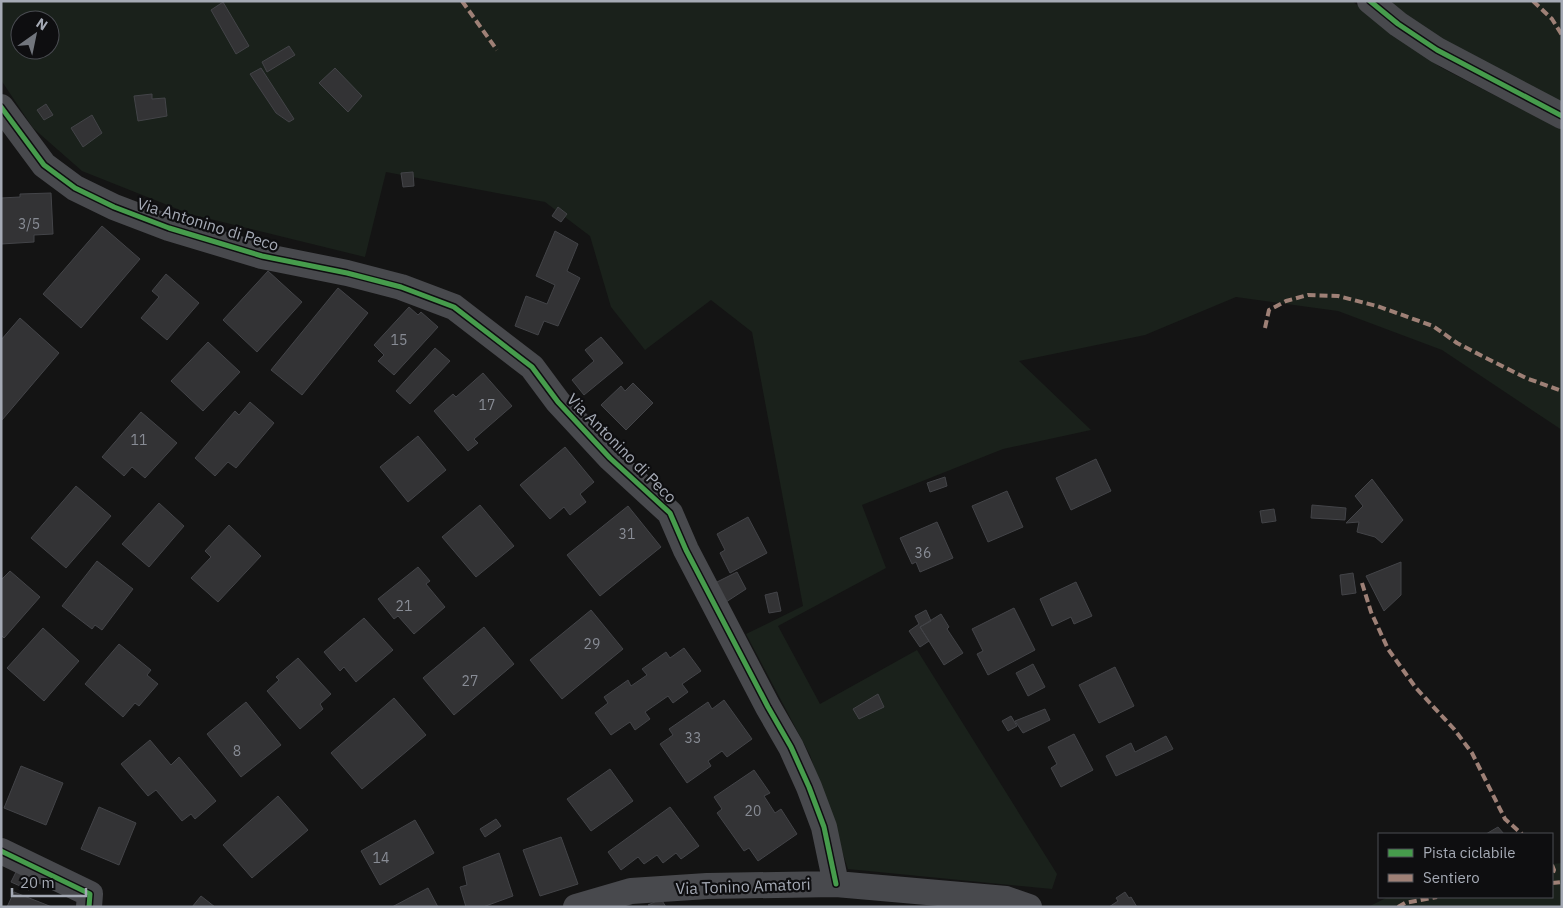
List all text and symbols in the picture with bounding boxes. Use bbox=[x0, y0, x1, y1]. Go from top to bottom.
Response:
north arrow bbox=[10, 10, 60, 60]
text: N bbox=[33, 14, 51, 34]
street label: Via Antonino di Peco bbox=[135, 193, 281, 255]
house number: 3/5 bbox=[18, 215, 40, 233]
house number: 15 bbox=[391, 331, 407, 349]
street label: Via Antonino di Peco bbox=[563, 389, 681, 507]
house number: 17 bbox=[479, 396, 495, 414]
house number: 11 bbox=[131, 431, 147, 449]
house number: 31 bbox=[619, 525, 635, 543]
house number: 36 bbox=[915, 544, 931, 562]
house number: 21 bbox=[396, 597, 412, 615]
house number: 29 bbox=[584, 635, 600, 653]
house number: 27 bbox=[462, 672, 478, 690]
house number: 33 bbox=[685, 729, 701, 747]
house number: 8 bbox=[233, 742, 241, 760]
house number: 20 bbox=[745, 802, 761, 820]
legend bbox=[1378, 833, 1553, 898]
text: Pista ciclabile bbox=[1423, 843, 1516, 862]
house number: 14 bbox=[373, 849, 389, 867]
scale bar bbox=[12, 866, 86, 898]
text: Sentiero bbox=[1423, 868, 1480, 887]
text: 20 m bbox=[20, 873, 55, 892]
street label: Via Tonino Amatori bbox=[675, 874, 811, 898]

